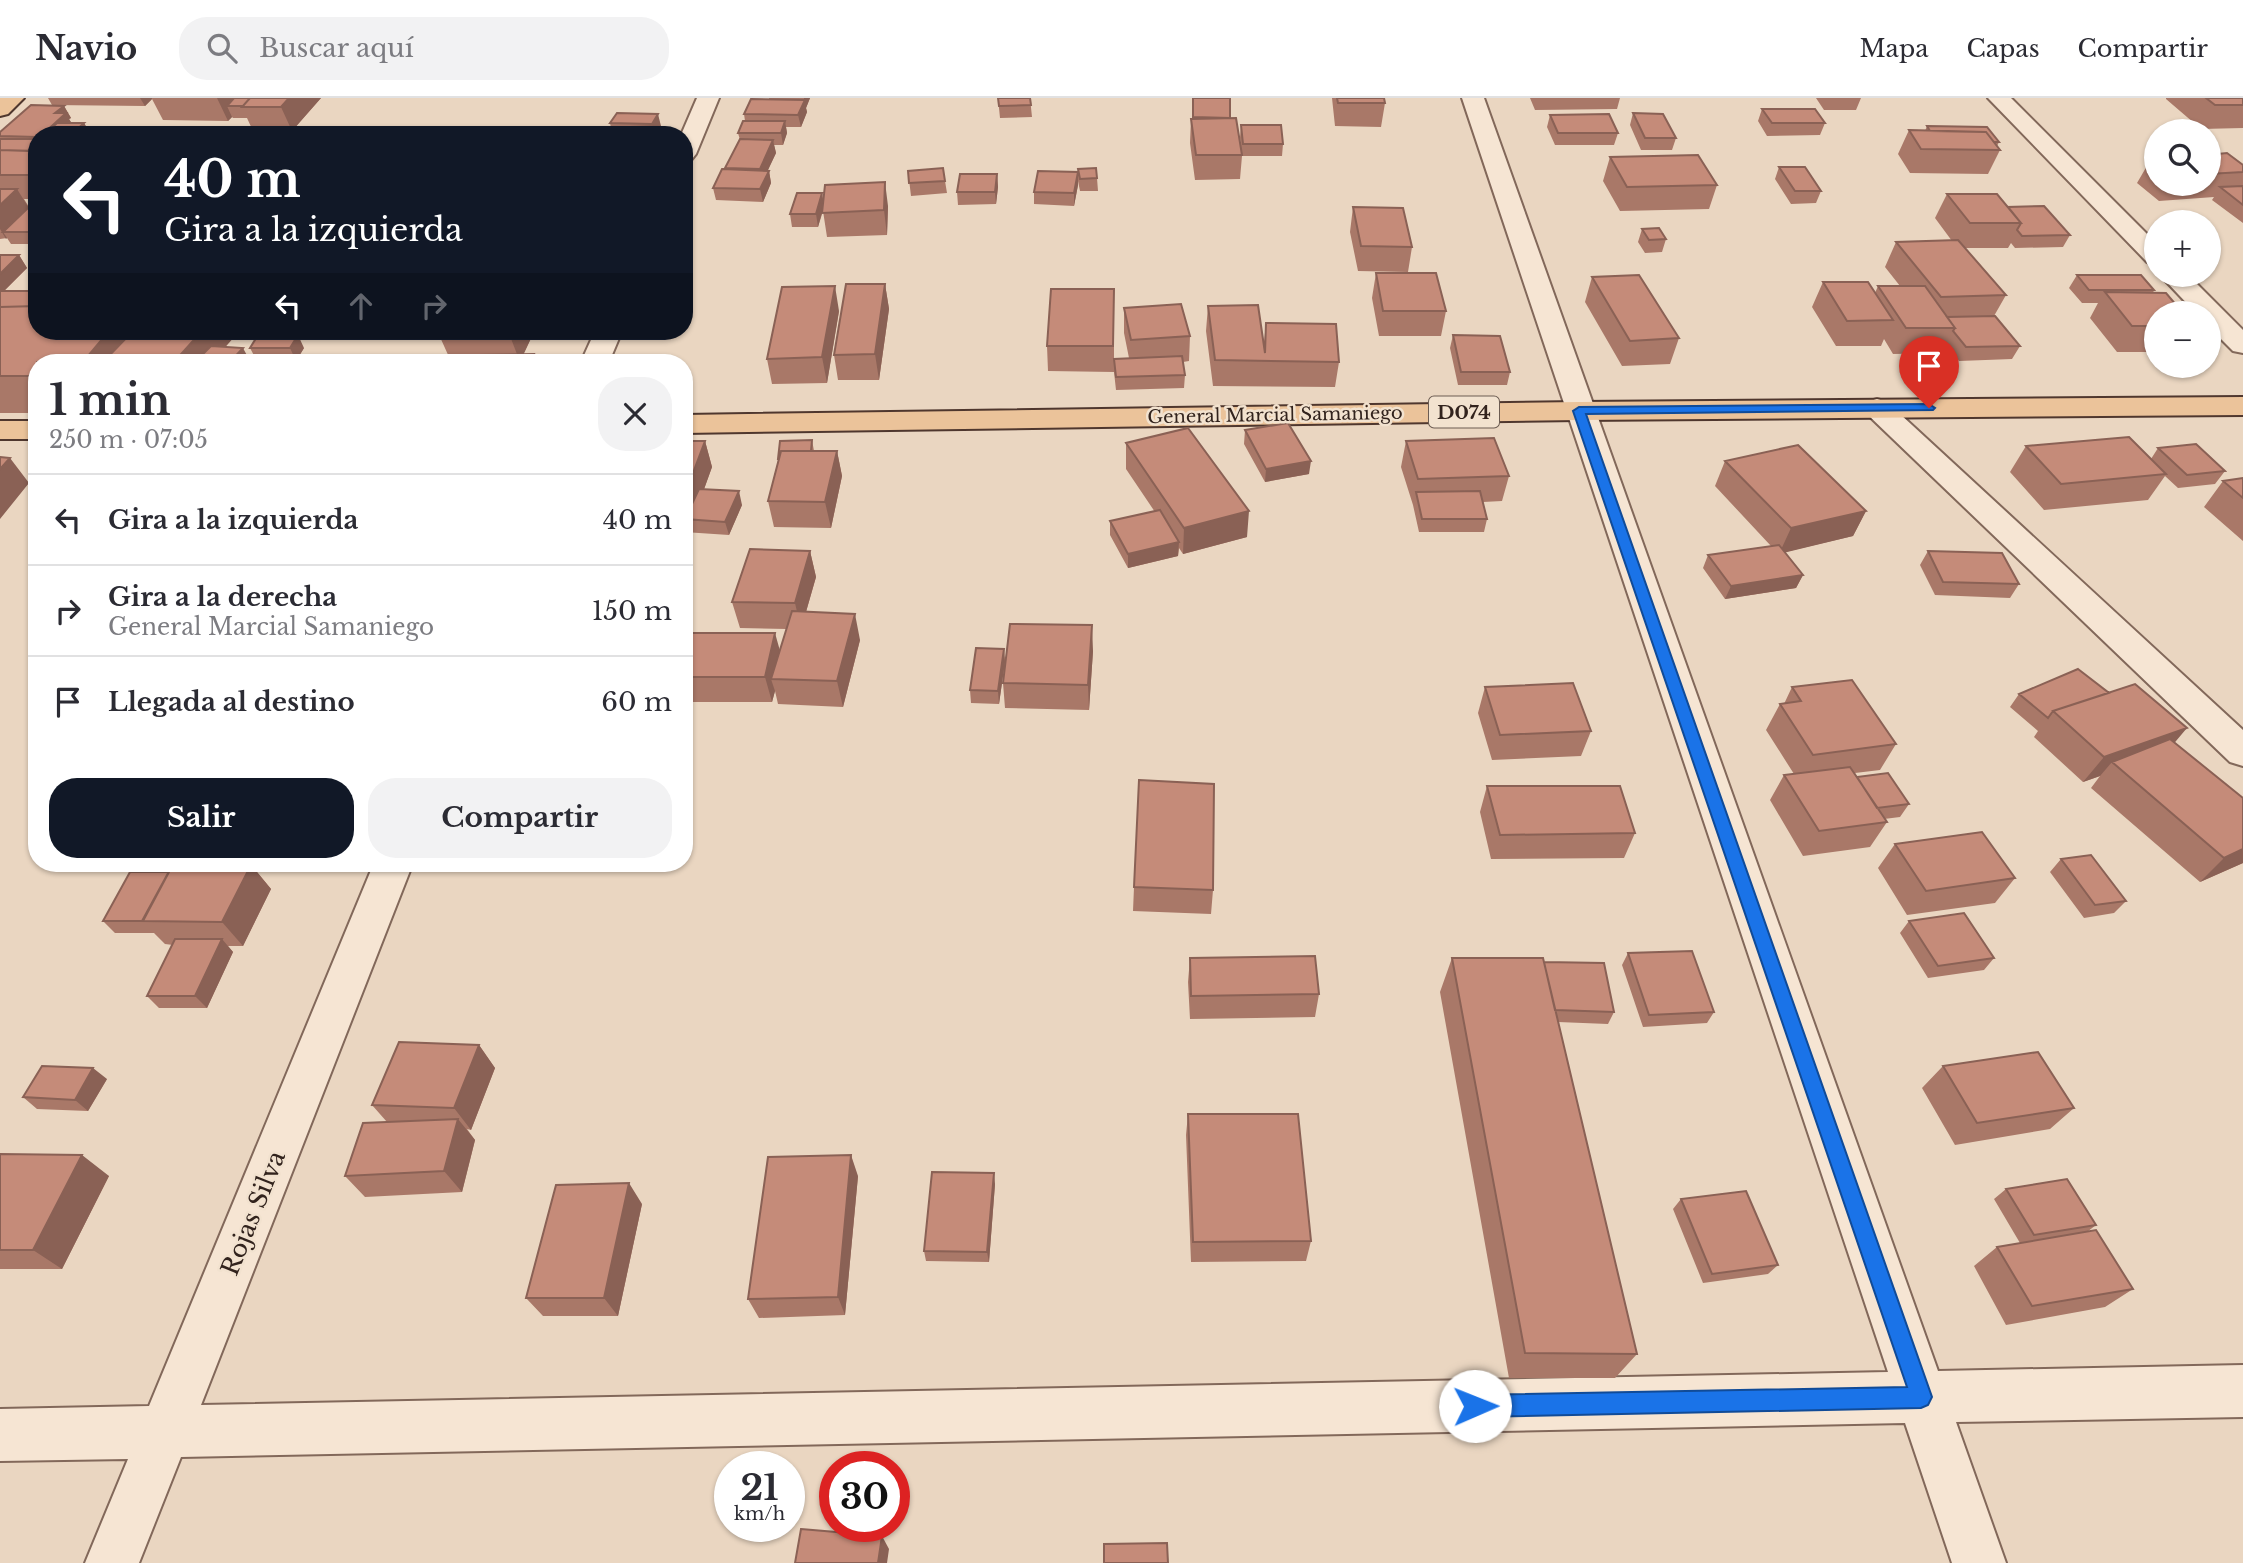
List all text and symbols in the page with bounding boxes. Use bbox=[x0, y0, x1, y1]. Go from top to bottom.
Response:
search box bbox=[179, 17, 669, 80]
text: Navio bbox=[35, 28, 137, 69]
icon: search bbox=[203, 29, 241, 67]
text: Buscar aquí bbox=[259, 32, 414, 64]
text: Mapa bbox=[1859, 34, 1929, 63]
text: Capas bbox=[1967, 34, 2040, 63]
text: Compartir bbox=[2078, 34, 2208, 63]
map controls bbox=[2144, 119, 2221, 378]
button: search bbox=[2144, 119, 2221, 196]
text: 40 m bbox=[164, 149, 301, 210]
icon: left bbox=[49, 154, 140, 245]
text: Gira a la izquierda bbox=[164, 210, 463, 250]
button: + bbox=[2144, 210, 2221, 287]
icon: left bbox=[269, 287, 307, 325]
icon: ahead bbox=[342, 287, 380, 325]
icon: right bbox=[415, 287, 453, 325]
button: − bbox=[2144, 301, 2221, 378]
pin bbox=[1899, 336, 1959, 408]
icon: arrive bbox=[1910, 347, 1948, 385]
text: 1 min bbox=[49, 374, 171, 426]
button: close bbox=[598, 377, 672, 451]
road number: D074 bbox=[1429, 396, 1499, 428]
street label: General Marcial Samaniego bbox=[1147, 402, 1403, 428]
text: 250 m · 07:05 bbox=[49, 426, 208, 454]
icon: left bbox=[49, 501, 87, 539]
text: Gira a la izquierda bbox=[108, 504, 358, 536]
text: 40 m bbox=[603, 504, 672, 536]
text: Gira a la derecha bbox=[108, 581, 337, 613]
icon: right bbox=[49, 592, 87, 630]
text: 150 m bbox=[592, 595, 672, 627]
text: General Marcial Samaniego bbox=[108, 613, 434, 641]
icon: arrive bbox=[49, 683, 87, 721]
text: Llegada al destino bbox=[108, 686, 355, 718]
text: 60 m bbox=[601, 686, 672, 718]
button: Salir bbox=[49, 778, 354, 858]
button: Compartir bbox=[368, 778, 672, 858]
street label: Rojas Silva bbox=[215, 1146, 291, 1280]
position arrow bbox=[1438, 1369, 1512, 1443]
speed limit sign: 30 bbox=[819, 1451, 910, 1542]
text: 21 bbox=[740, 1466, 779, 1509]
text: km/h bbox=[734, 1503, 785, 1525]

